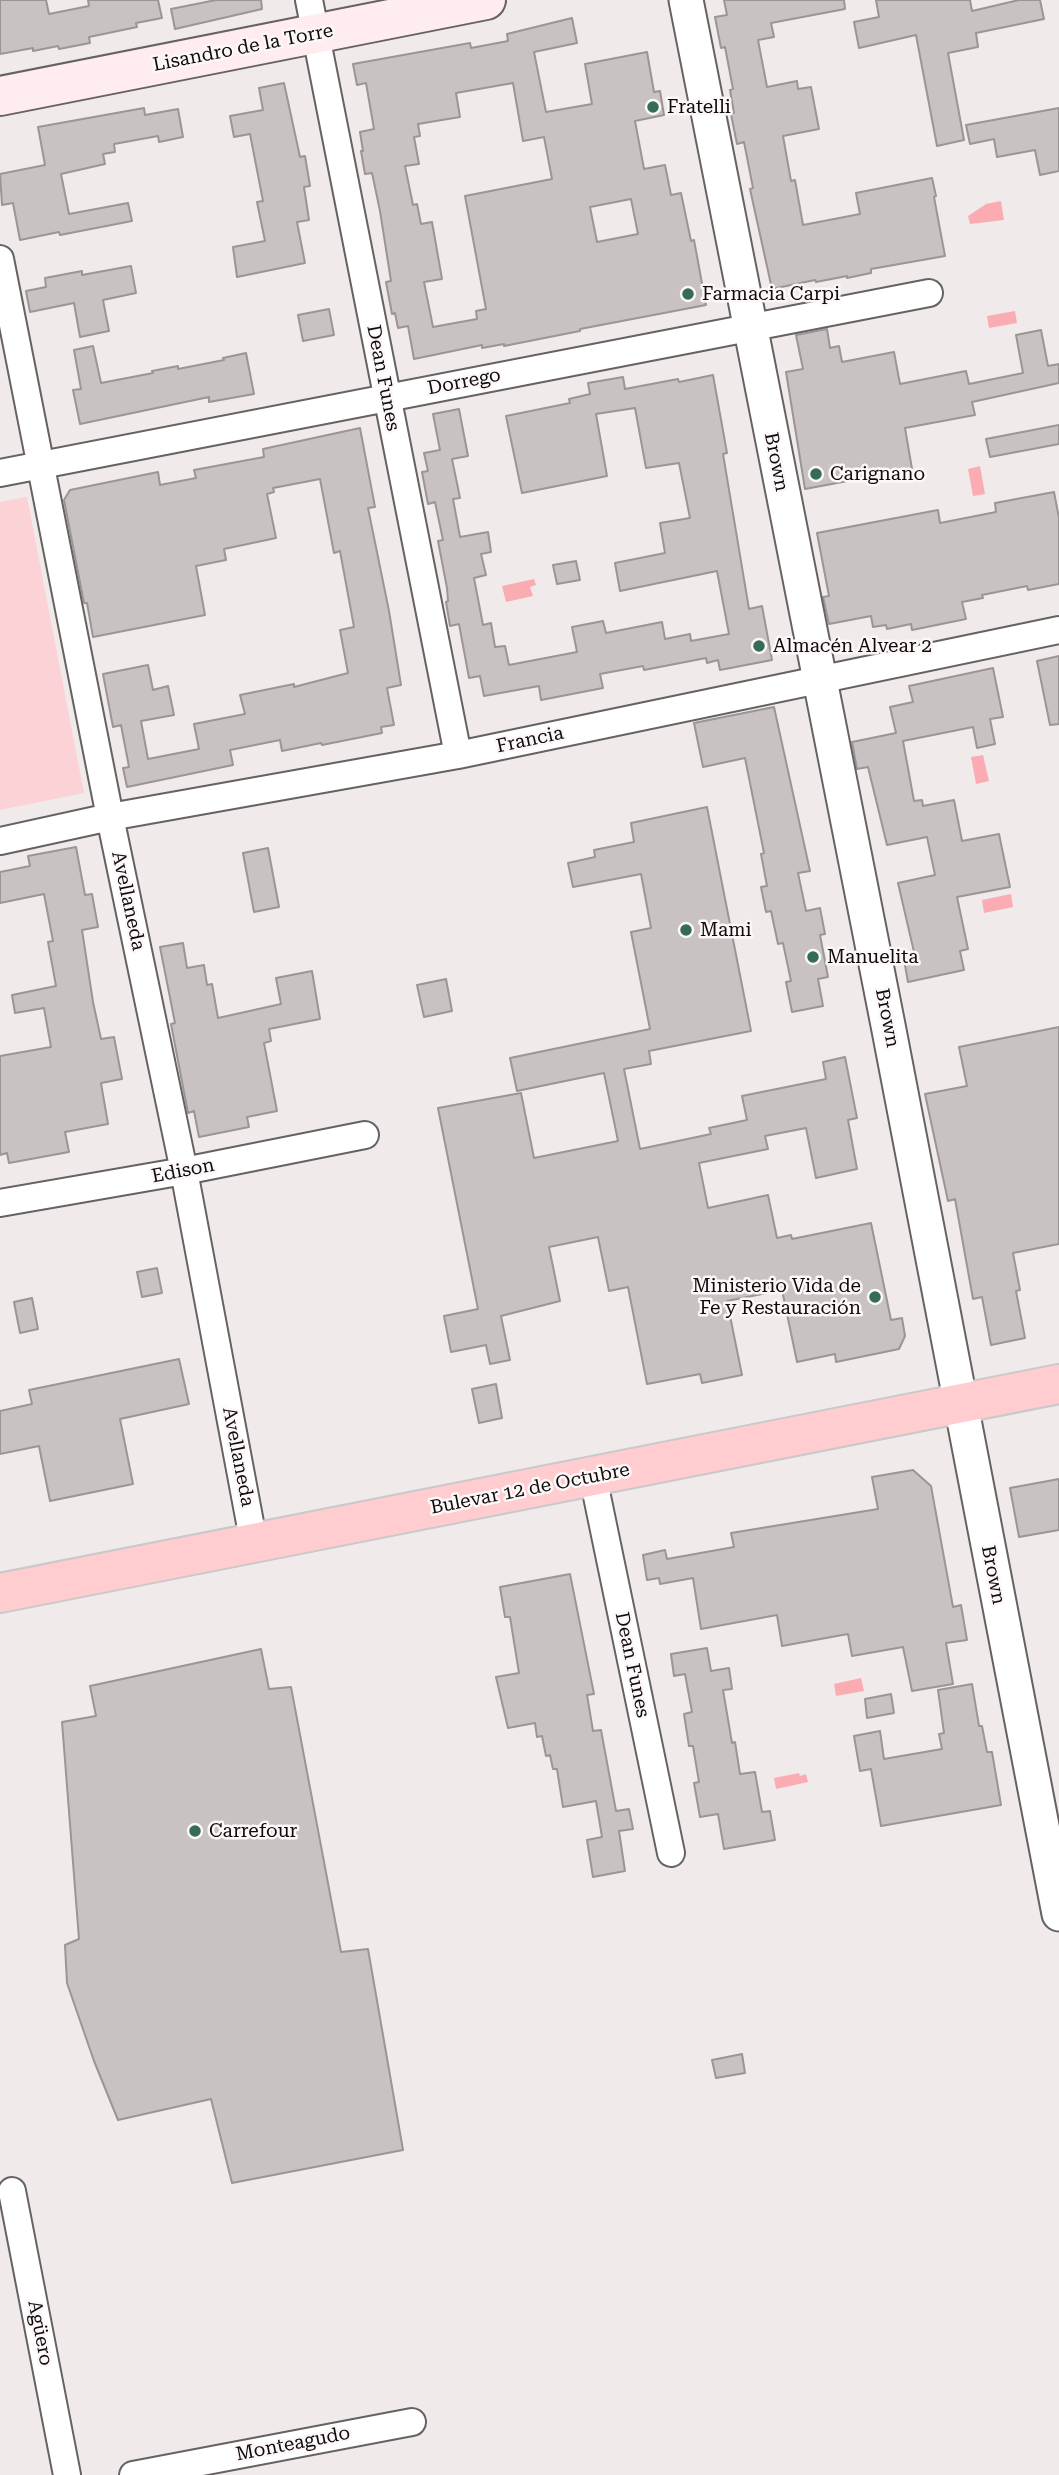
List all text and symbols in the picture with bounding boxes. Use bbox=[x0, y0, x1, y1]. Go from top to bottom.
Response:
street label: Lisandro de la Torre bbox=[151, 19, 335, 77]
place label: Fratelli bbox=[667, 96, 731, 118]
marker: Fratelli bbox=[645, 99, 661, 115]
place label: Farmacia Carpi bbox=[702, 283, 840, 305]
marker: Farmacia Carpi bbox=[680, 286, 696, 302]
street label: Dean Funes bbox=[362, 323, 404, 433]
street label: Dorrego bbox=[425, 364, 503, 400]
street label: Brown bbox=[759, 431, 793, 493]
place label: Carignano bbox=[830, 463, 925, 485]
marker: Carignano bbox=[808, 466, 824, 482]
place label: Almacén Alvear 2 bbox=[773, 635, 932, 657]
marker: Almacén Alvear 2 bbox=[751, 638, 767, 654]
street label: Francia bbox=[494, 722, 566, 758]
street label: Avellaneda bbox=[106, 849, 150, 953]
place label: Mami bbox=[700, 919, 752, 941]
marker: Mami bbox=[678, 922, 694, 938]
place label: Manuelita bbox=[827, 946, 919, 968]
marker: Manuelita bbox=[805, 949, 821, 965]
street label: Brown bbox=[870, 987, 904, 1049]
street label: Edison bbox=[150, 1154, 216, 1188]
place label: Ministerio Vida de Fe y Restauración bbox=[692, 1275, 861, 1319]
marker: Ministerio Vida de Fe y Restauración bbox=[867, 1289, 883, 1305]
street label: Avellaneda bbox=[217, 1405, 259, 1509]
street label: Bulevar 12 de Octubre bbox=[428, 1458, 632, 1520]
street label: Brown bbox=[976, 1544, 1010, 1606]
street label: Dean Funes bbox=[610, 1610, 654, 1720]
place label: Carrefour bbox=[209, 1820, 297, 1842]
marker: Carrefour bbox=[187, 1823, 203, 1839]
street label: Agüero bbox=[23, 2299, 57, 2367]
street label: Monteagudo bbox=[234, 2422, 352, 2466]

